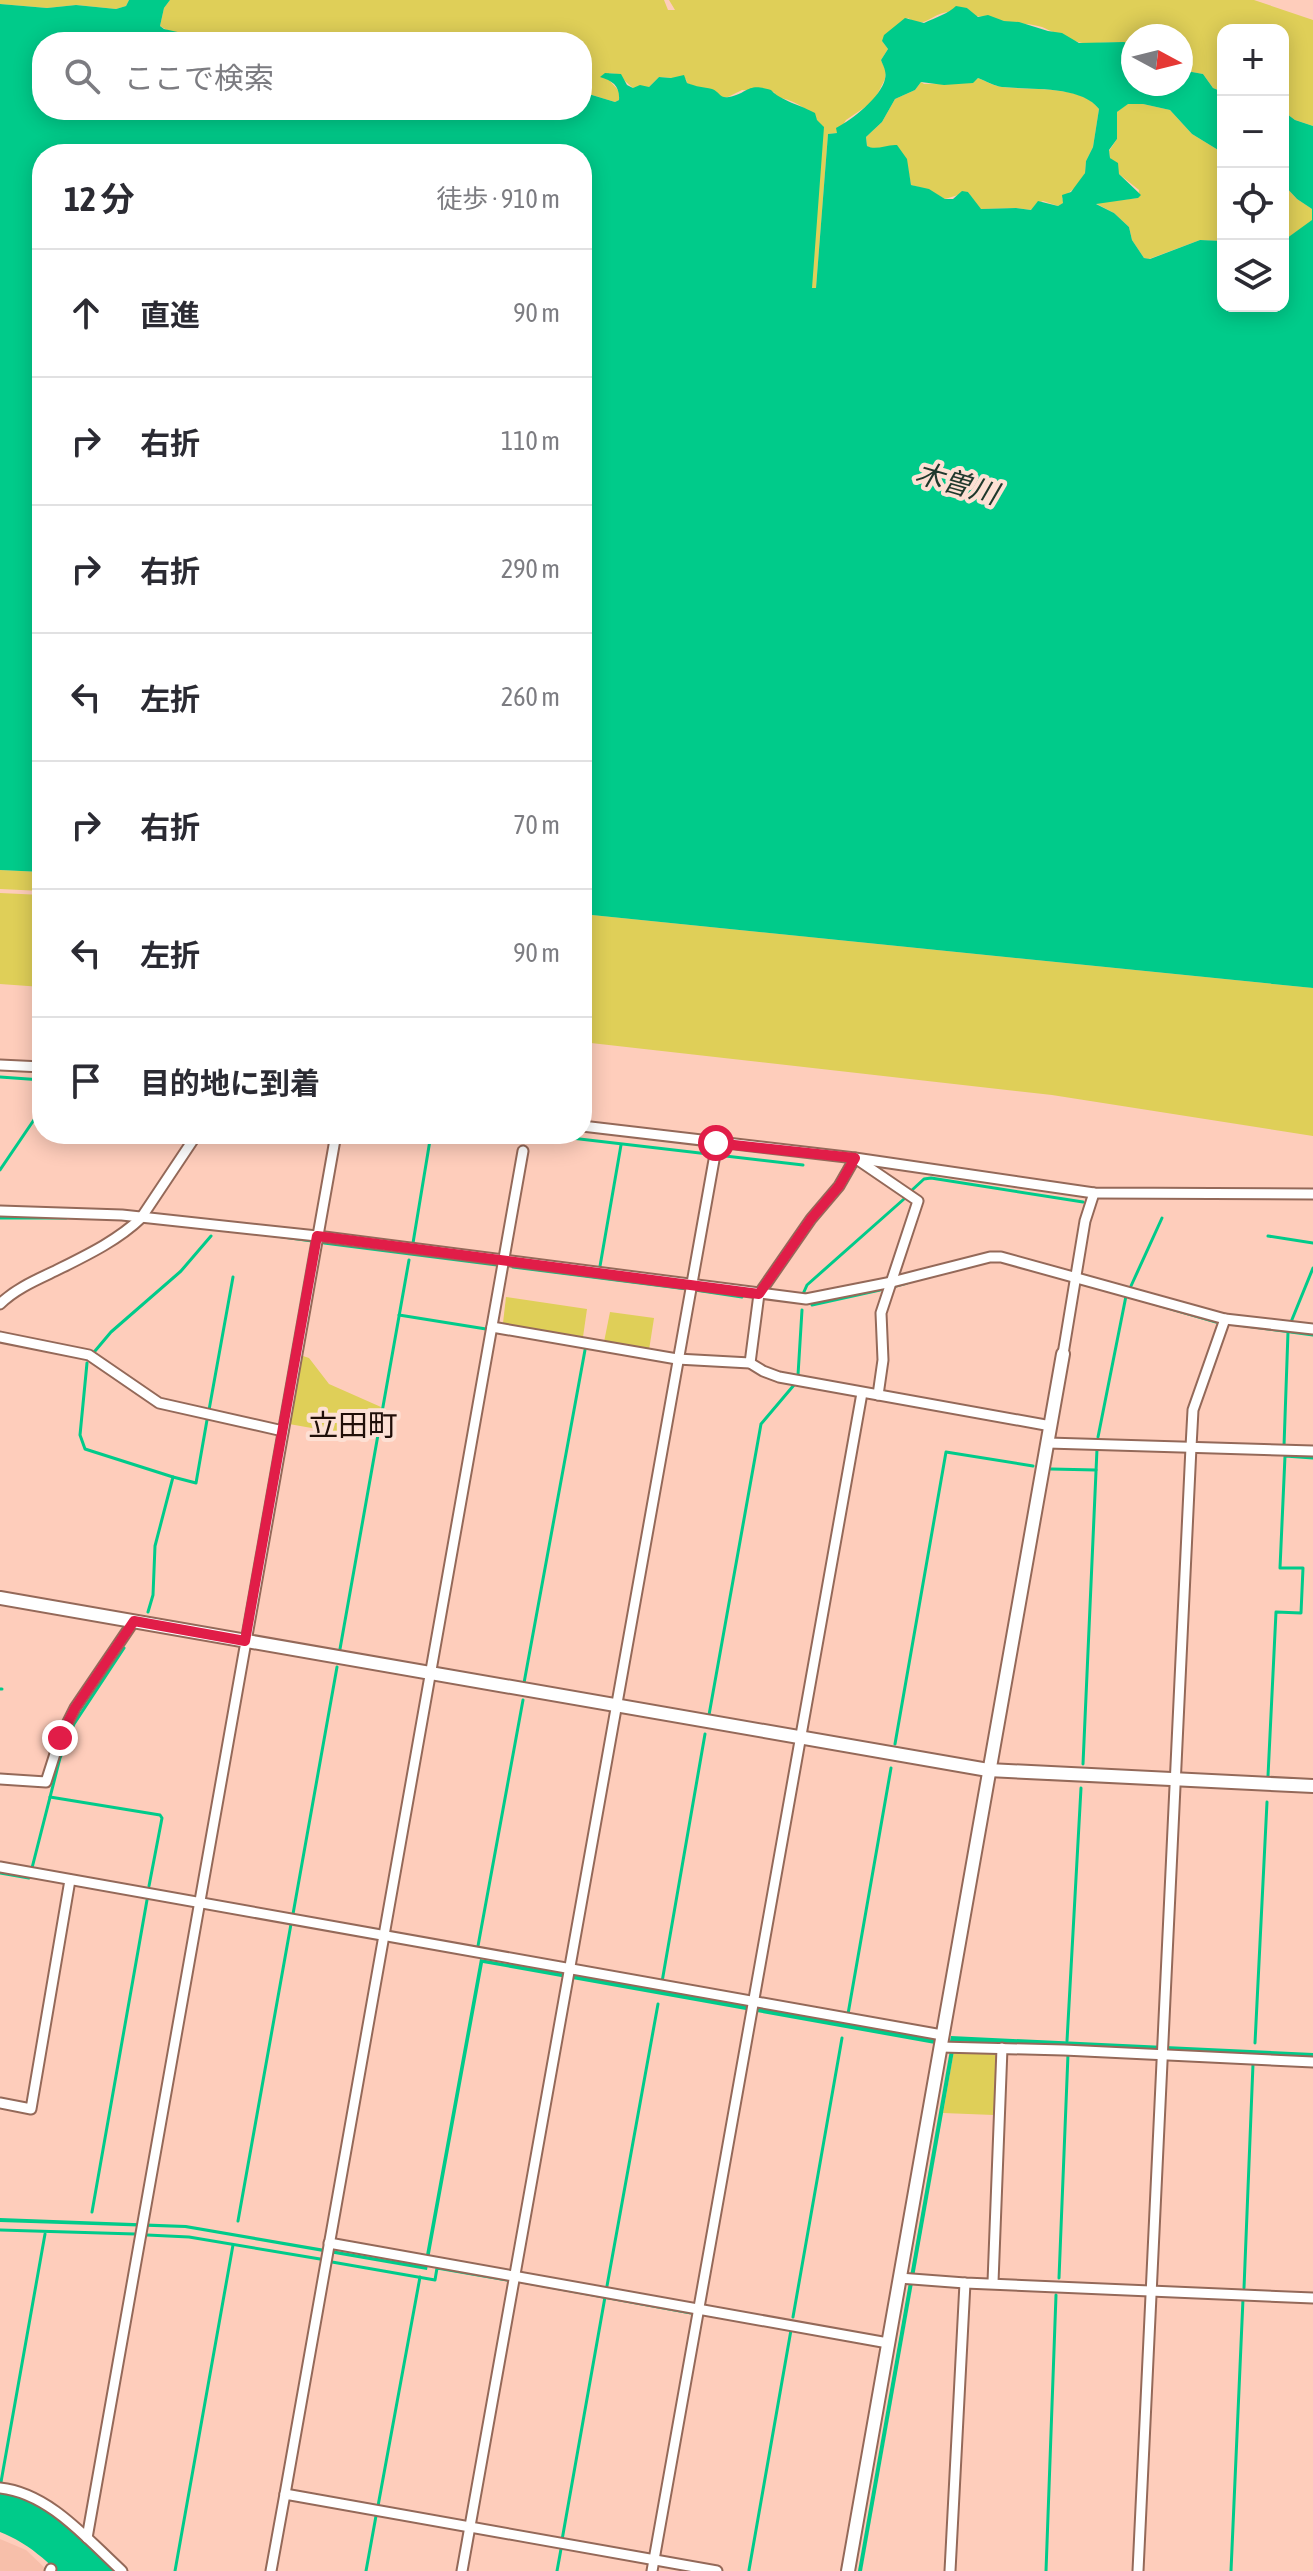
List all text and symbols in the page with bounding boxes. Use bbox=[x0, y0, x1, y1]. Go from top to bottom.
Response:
north arrow bbox=[1121, 24, 1193, 96]
map controls bbox=[1217, 24, 1289, 312]
button: + bbox=[1217, 24, 1289, 96]
search box bbox=[32, 32, 592, 120]
icon: search bbox=[60, 54, 104, 98]
text: ここで検索 bbox=[124, 61, 274, 95]
button: − bbox=[1217, 96, 1289, 168]
button: locate bbox=[1217, 168, 1289, 240]
text: 12 分 bbox=[64, 179, 135, 218]
text: 徒歩 · 910 m bbox=[436, 184, 560, 214]
button: layers bbox=[1217, 240, 1289, 312]
icon: ahead bbox=[64, 291, 108, 335]
text: 直進 bbox=[140, 298, 200, 332]
text: 90 m bbox=[513, 298, 560, 328]
icon: right bbox=[64, 419, 108, 463]
text: 右折 bbox=[140, 426, 200, 460]
text: 110 m bbox=[501, 426, 560, 456]
water label: 木曽川 bbox=[912, 456, 1005, 511]
icon: right bbox=[64, 547, 108, 591]
text: 右折 bbox=[140, 554, 200, 588]
text: 290 m bbox=[501, 554, 560, 584]
icon: left bbox=[64, 675, 108, 719]
text: 左折 bbox=[140, 682, 200, 716]
text: 260 m bbox=[501, 682, 560, 712]
icon: right bbox=[64, 803, 108, 847]
text: 右折 bbox=[140, 810, 200, 844]
text: 70 m bbox=[513, 810, 560, 840]
icon: left bbox=[64, 931, 108, 975]
text: 左折 bbox=[140, 938, 200, 972]
text: 90 m bbox=[513, 938, 560, 968]
icon: arrive bbox=[64, 1059, 108, 1103]
text: 目的地に到着 bbox=[140, 1066, 320, 1100]
route start bbox=[698, 1125, 734, 1161]
district label: 立田町 bbox=[308, 1408, 398, 1442]
route end bbox=[42, 1720, 78, 1756]

